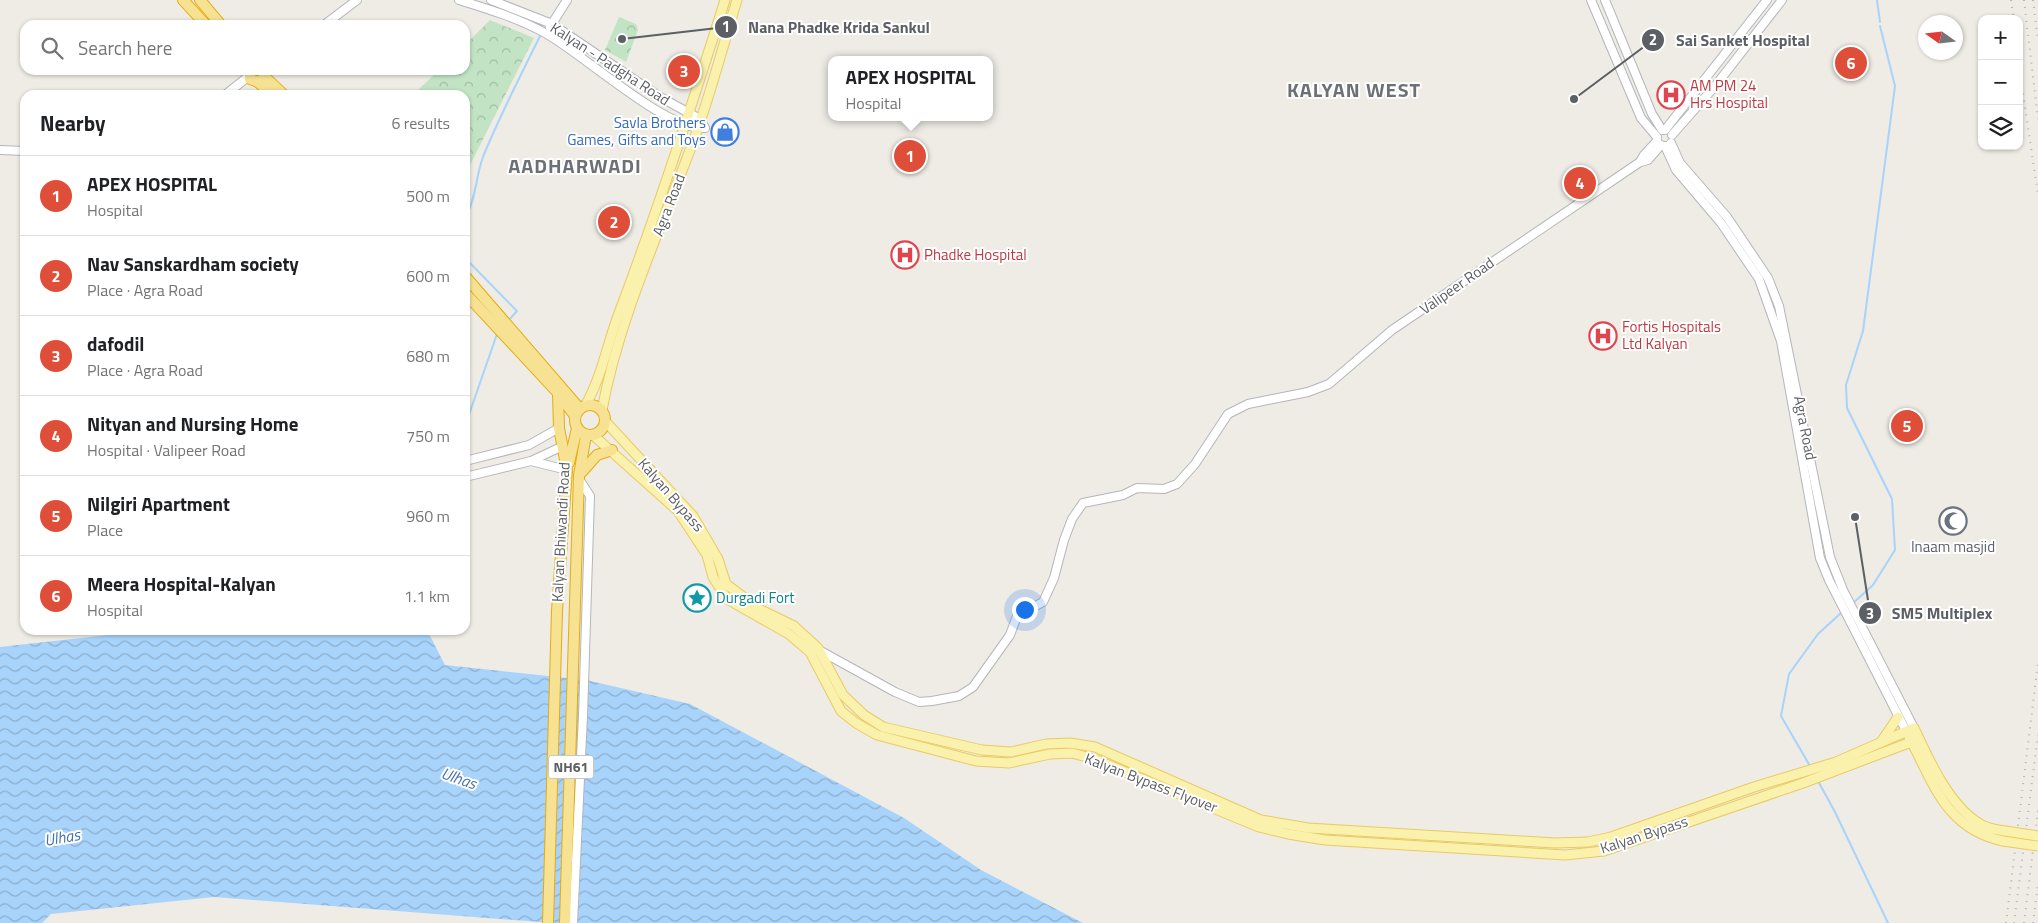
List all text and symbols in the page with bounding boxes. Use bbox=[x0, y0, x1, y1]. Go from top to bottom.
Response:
callout: Nana Phadke Krida Sankul bbox=[713, 11, 940, 42]
text: 1 bbox=[722, 15, 730, 38]
text: Nana Phadke Krida Sankul bbox=[748, 15, 930, 39]
north arrow bbox=[1918, 15, 1963, 60]
map controls bbox=[1978, 15, 2023, 150]
button: + bbox=[1978, 15, 2023, 60]
street label: Kalyan - Padgha Road bbox=[546, 16, 675, 111]
search box bbox=[20, 20, 470, 75]
callout: Sai Sanket Hospital bbox=[1641, 25, 1820, 56]
text: 2 bbox=[1649, 28, 1657, 51]
text: Sai Sanket Hospital bbox=[1676, 28, 1810, 52]
text: Search here bbox=[78, 33, 172, 62]
icon: search bbox=[38, 34, 66, 62]
pin: 6 bbox=[1835, 44, 1867, 82]
pin: 3 bbox=[668, 52, 700, 90]
popup bbox=[828, 56, 993, 121]
button: − bbox=[1978, 60, 2023, 105]
text: APEX HOSPITAL bbox=[845, 62, 976, 91]
district label: KALYAN WEST bbox=[1287, 74, 1421, 105]
place label: AM PM 24 Hrs Hospital bbox=[1690, 74, 1768, 114]
hospital icon: AM PM 24 Hrs Hospital bbox=[1656, 80, 1686, 110]
text: Hospital bbox=[845, 91, 901, 115]
button: layers bbox=[1978, 105, 2023, 150]
text: Nearby bbox=[40, 107, 105, 139]
text: 6 results bbox=[391, 111, 450, 135]
place label: Savla Brothers Games, Gifts and Toys bbox=[567, 111, 706, 151]
shop icon: Savla Brothers Games, Gifts and Toys bbox=[710, 117, 740, 147]
pin: 1 bbox=[894, 137, 926, 175]
district label: AADHARWADI bbox=[508, 150, 642, 181]
pin: 4 bbox=[1564, 164, 1596, 202]
text: APEX HOSPITAL bbox=[87, 169, 217, 198]
street label: Agra Road bbox=[646, 170, 691, 239]
text: 1 bbox=[52, 184, 60, 208]
text: 500 m bbox=[406, 184, 450, 208]
text: Hospital bbox=[87, 198, 143, 222]
pin: 2 bbox=[598, 203, 630, 241]
hospital icon: Phadke Hospital bbox=[890, 240, 920, 270]
place label: Phadke Hospital bbox=[924, 243, 1027, 266]
text: Nav Sanskardham society bbox=[87, 249, 299, 278]
street label: Valipeer Road bbox=[1415, 251, 1499, 320]
text: 2 bbox=[52, 264, 60, 288]
text: 600 m bbox=[406, 264, 450, 288]
text: Place · Agra Road bbox=[87, 278, 203, 302]
place label: Fortis Hospitals Ltd Kalyan bbox=[1622, 315, 1721, 355]
hospital icon: Fortis Hospitals Ltd Kalyan bbox=[1588, 321, 1618, 351]
text: dafodil bbox=[87, 329, 144, 358]
text: 3 bbox=[52, 344, 60, 368]
text: 680 m bbox=[406, 344, 450, 368]
text: Place · Agra Road bbox=[87, 358, 203, 382]
street label: Agra Road bbox=[1788, 394, 1823, 462]
pin: 5 bbox=[1891, 407, 1923, 445]
text: Nityan and Nursing Home bbox=[87, 409, 299, 438]
text: 4 bbox=[52, 424, 60, 448]
text: 750 m bbox=[406, 424, 450, 448]
text: Hospital · Valipeer Road bbox=[87, 438, 246, 462]
street label: Kalyan Bypass bbox=[633, 453, 710, 537]
street label: Kalyan Bhiwandi Road bbox=[545, 461, 576, 602]
text: Nilgiri Apartment bbox=[87, 489, 230, 518]
text: 5 bbox=[52, 504, 60, 528]
text: 960 m bbox=[406, 504, 450, 528]
mosque icon: Inaam masjid bbox=[1938, 506, 1968, 536]
text: Place bbox=[87, 518, 123, 542]
place label: Inaam masjid bbox=[1911, 535, 1995, 558]
text: Meera Hospital-Kalyan bbox=[87, 569, 276, 598]
place icon: Durgadi Fort bbox=[682, 583, 712, 613]
text: 6 bbox=[52, 584, 60, 608]
text: 1.1 km bbox=[404, 584, 450, 608]
place label: Durgadi Fort bbox=[716, 586, 795, 609]
your location bbox=[1012, 597, 1038, 623]
text: Hospital bbox=[87, 598, 143, 622]
callout: SM5 Multiplex bbox=[1857, 598, 2003, 629]
text: SM5 Multiplex bbox=[1892, 601, 1993, 625]
text: 3 bbox=[1866, 602, 1874, 625]
street label: Kalyan Bypass Flyover bbox=[1081, 747, 1221, 818]
road number: NH61 bbox=[548, 756, 594, 779]
water label: Ulhas bbox=[438, 761, 481, 796]
street label: Kalyan Bypass bbox=[1597, 809, 1691, 860]
water label: Ulhas bbox=[42, 822, 83, 852]

